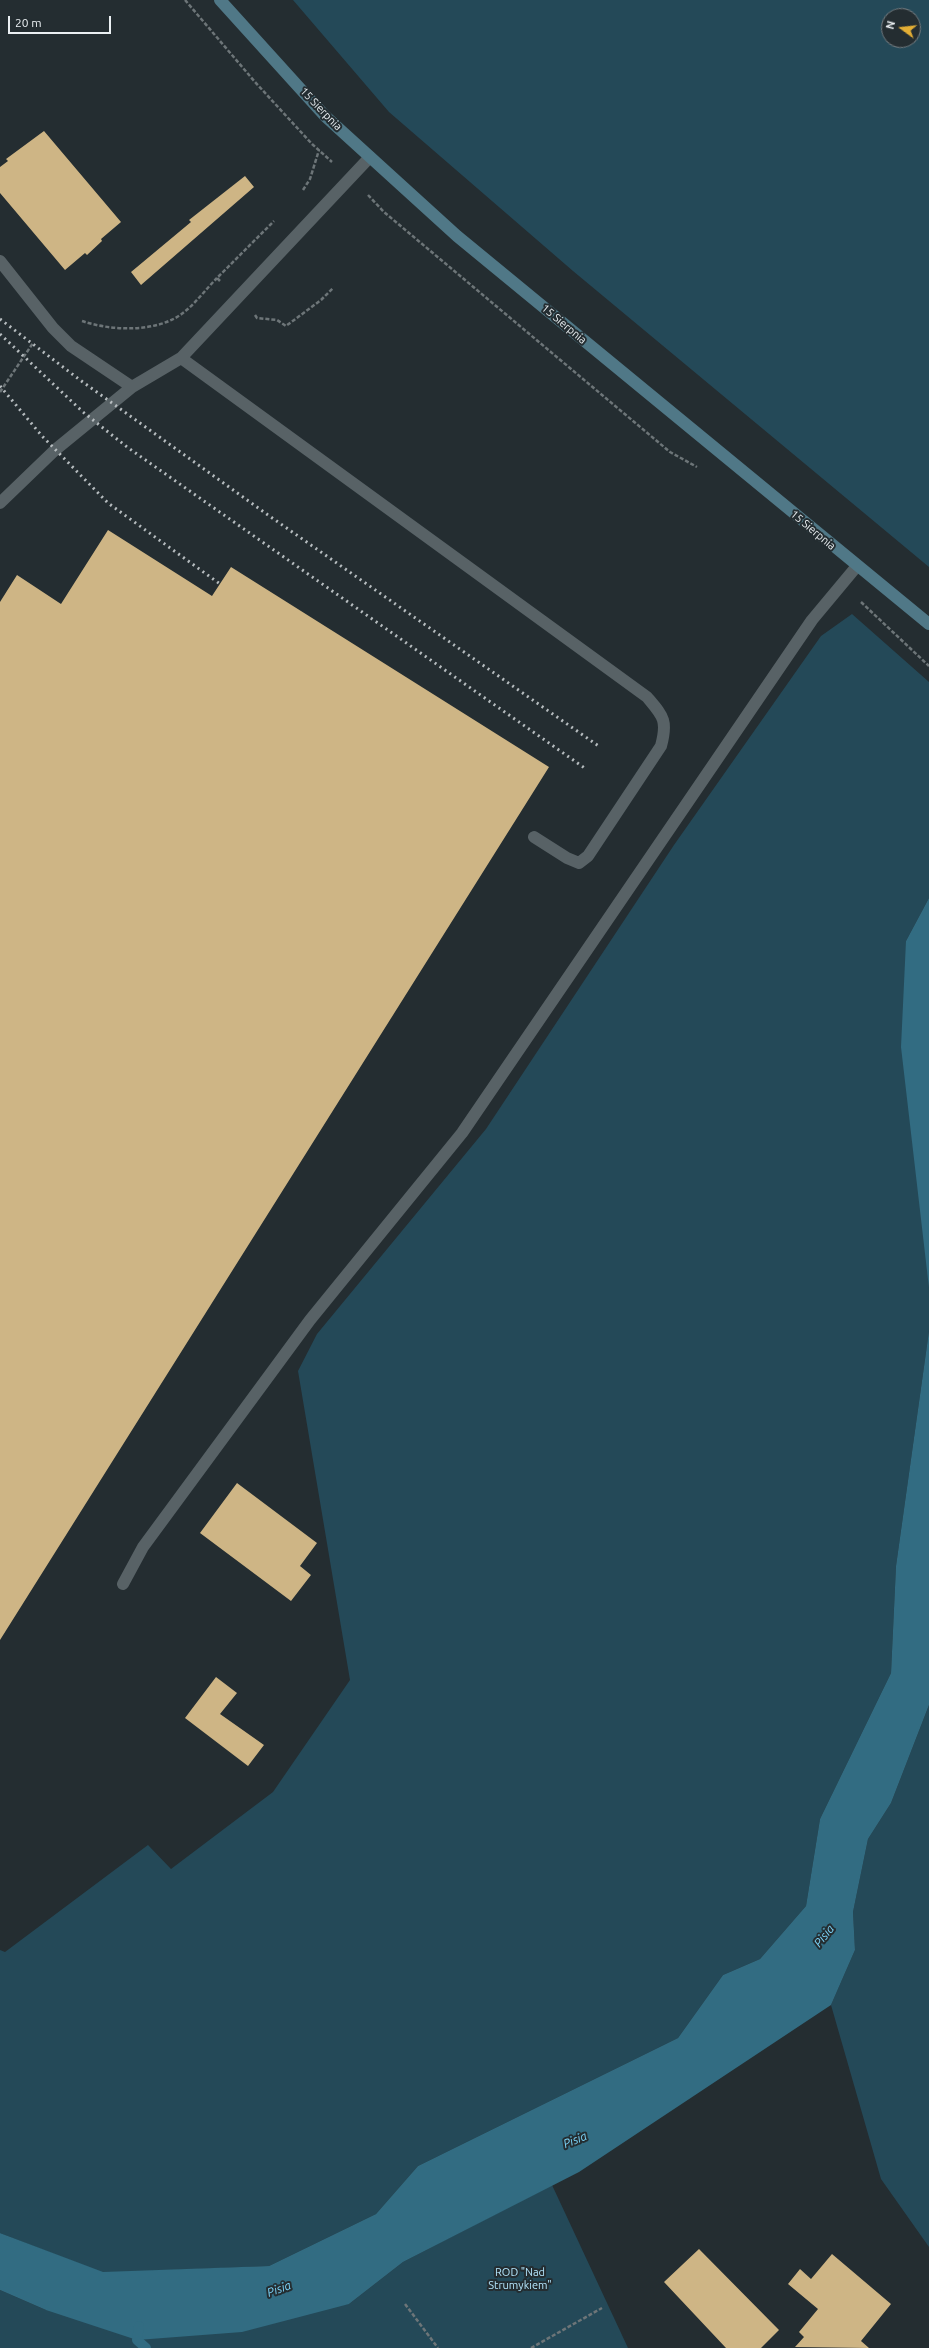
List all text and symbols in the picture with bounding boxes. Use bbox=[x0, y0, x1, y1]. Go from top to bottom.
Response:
scale bar bbox=[10, 8, 113, 34]
north arrow bbox=[881, 8, 921, 48]
text: 20 m bbox=[15, 16, 42, 29]
text: N bbox=[884, 20, 897, 31]
street label: 15 Sierpnia bbox=[297, 85, 345, 133]
street label: 15 Sierpnia bbox=[539, 301, 589, 347]
street label: 15 Sierpnia bbox=[788, 507, 838, 553]
water label: Pisia bbox=[811, 1922, 837, 1950]
water label: Pisia bbox=[561, 2129, 589, 2151]
park label: ROD "Nad Strumykiem" bbox=[488, 2265, 552, 2291]
water label: Pisia bbox=[265, 2278, 293, 2300]

